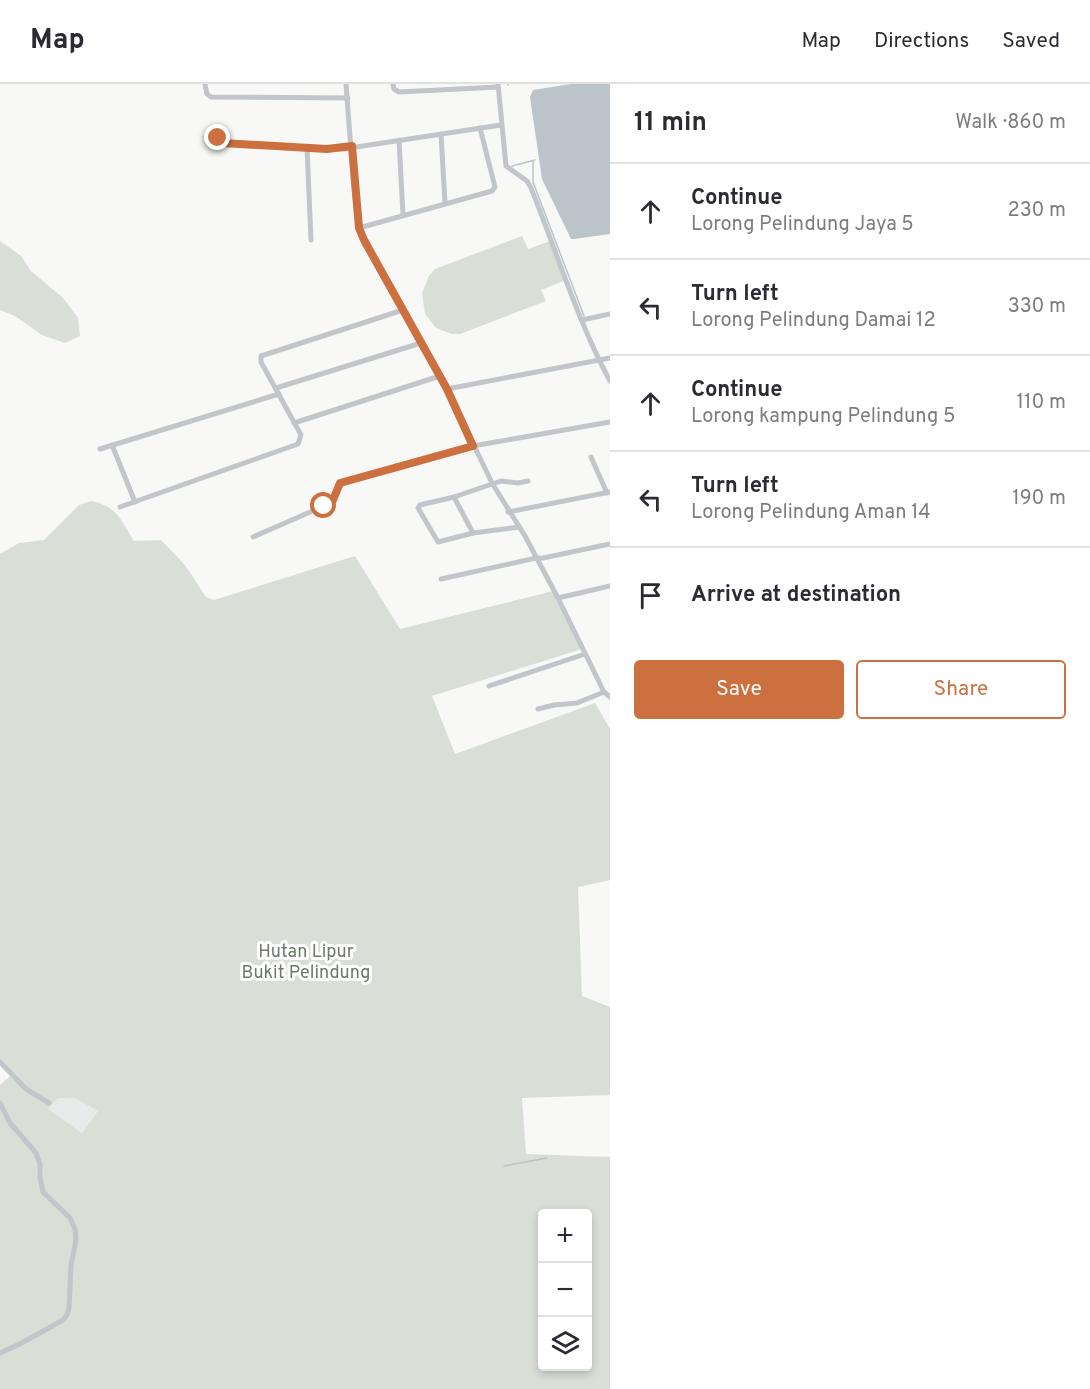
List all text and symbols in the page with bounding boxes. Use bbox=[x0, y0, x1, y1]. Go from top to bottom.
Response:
text: Map bbox=[30, 23, 85, 59]
text: Map bbox=[801, 28, 841, 55]
text: Directions bbox=[874, 28, 969, 55]
text: Saved bbox=[1002, 28, 1060, 55]
text: 11 min bbox=[634, 107, 707, 140]
text: Walk · 860 m bbox=[955, 110, 1066, 136]
route end bbox=[204, 124, 230, 150]
text: Continue bbox=[691, 185, 782, 212]
icon: ahead bbox=[634, 195, 667, 228]
text: 230 m bbox=[1007, 198, 1066, 224]
text: Lorong Pelindung Jaya 5 bbox=[691, 212, 914, 238]
text: Turn left bbox=[691, 281, 779, 308]
icon: left bbox=[634, 291, 667, 324]
text: 330 m bbox=[1008, 294, 1066, 320]
text: Lorong Pelindung Damai 12 bbox=[691, 308, 936, 334]
text: Continue bbox=[691, 377, 782, 404]
icon: ahead bbox=[634, 387, 667, 420]
text: 110 m bbox=[1017, 390, 1066, 416]
text: Lorong kampung Pelindung 5 bbox=[691, 404, 955, 430]
text: Turn left bbox=[691, 473, 779, 500]
icon: left bbox=[634, 483, 667, 516]
text: 190 m bbox=[1012, 486, 1066, 512]
route start bbox=[310, 492, 336, 518]
text: Lorong Pelindung Aman 14 bbox=[691, 500, 931, 526]
icon: arrive bbox=[634, 579, 667, 612]
text: Arrive at destination bbox=[691, 582, 901, 609]
button: Save bbox=[634, 660, 844, 719]
button: Share bbox=[856, 660, 1066, 719]
park label: Hutan Lipur Bukit Pelindung bbox=[242, 941, 370, 985]
map controls bbox=[538, 1209, 592, 1371]
button: + bbox=[538, 1209, 592, 1263]
button: − bbox=[538, 1263, 592, 1317]
button: layers bbox=[538, 1317, 592, 1371]

